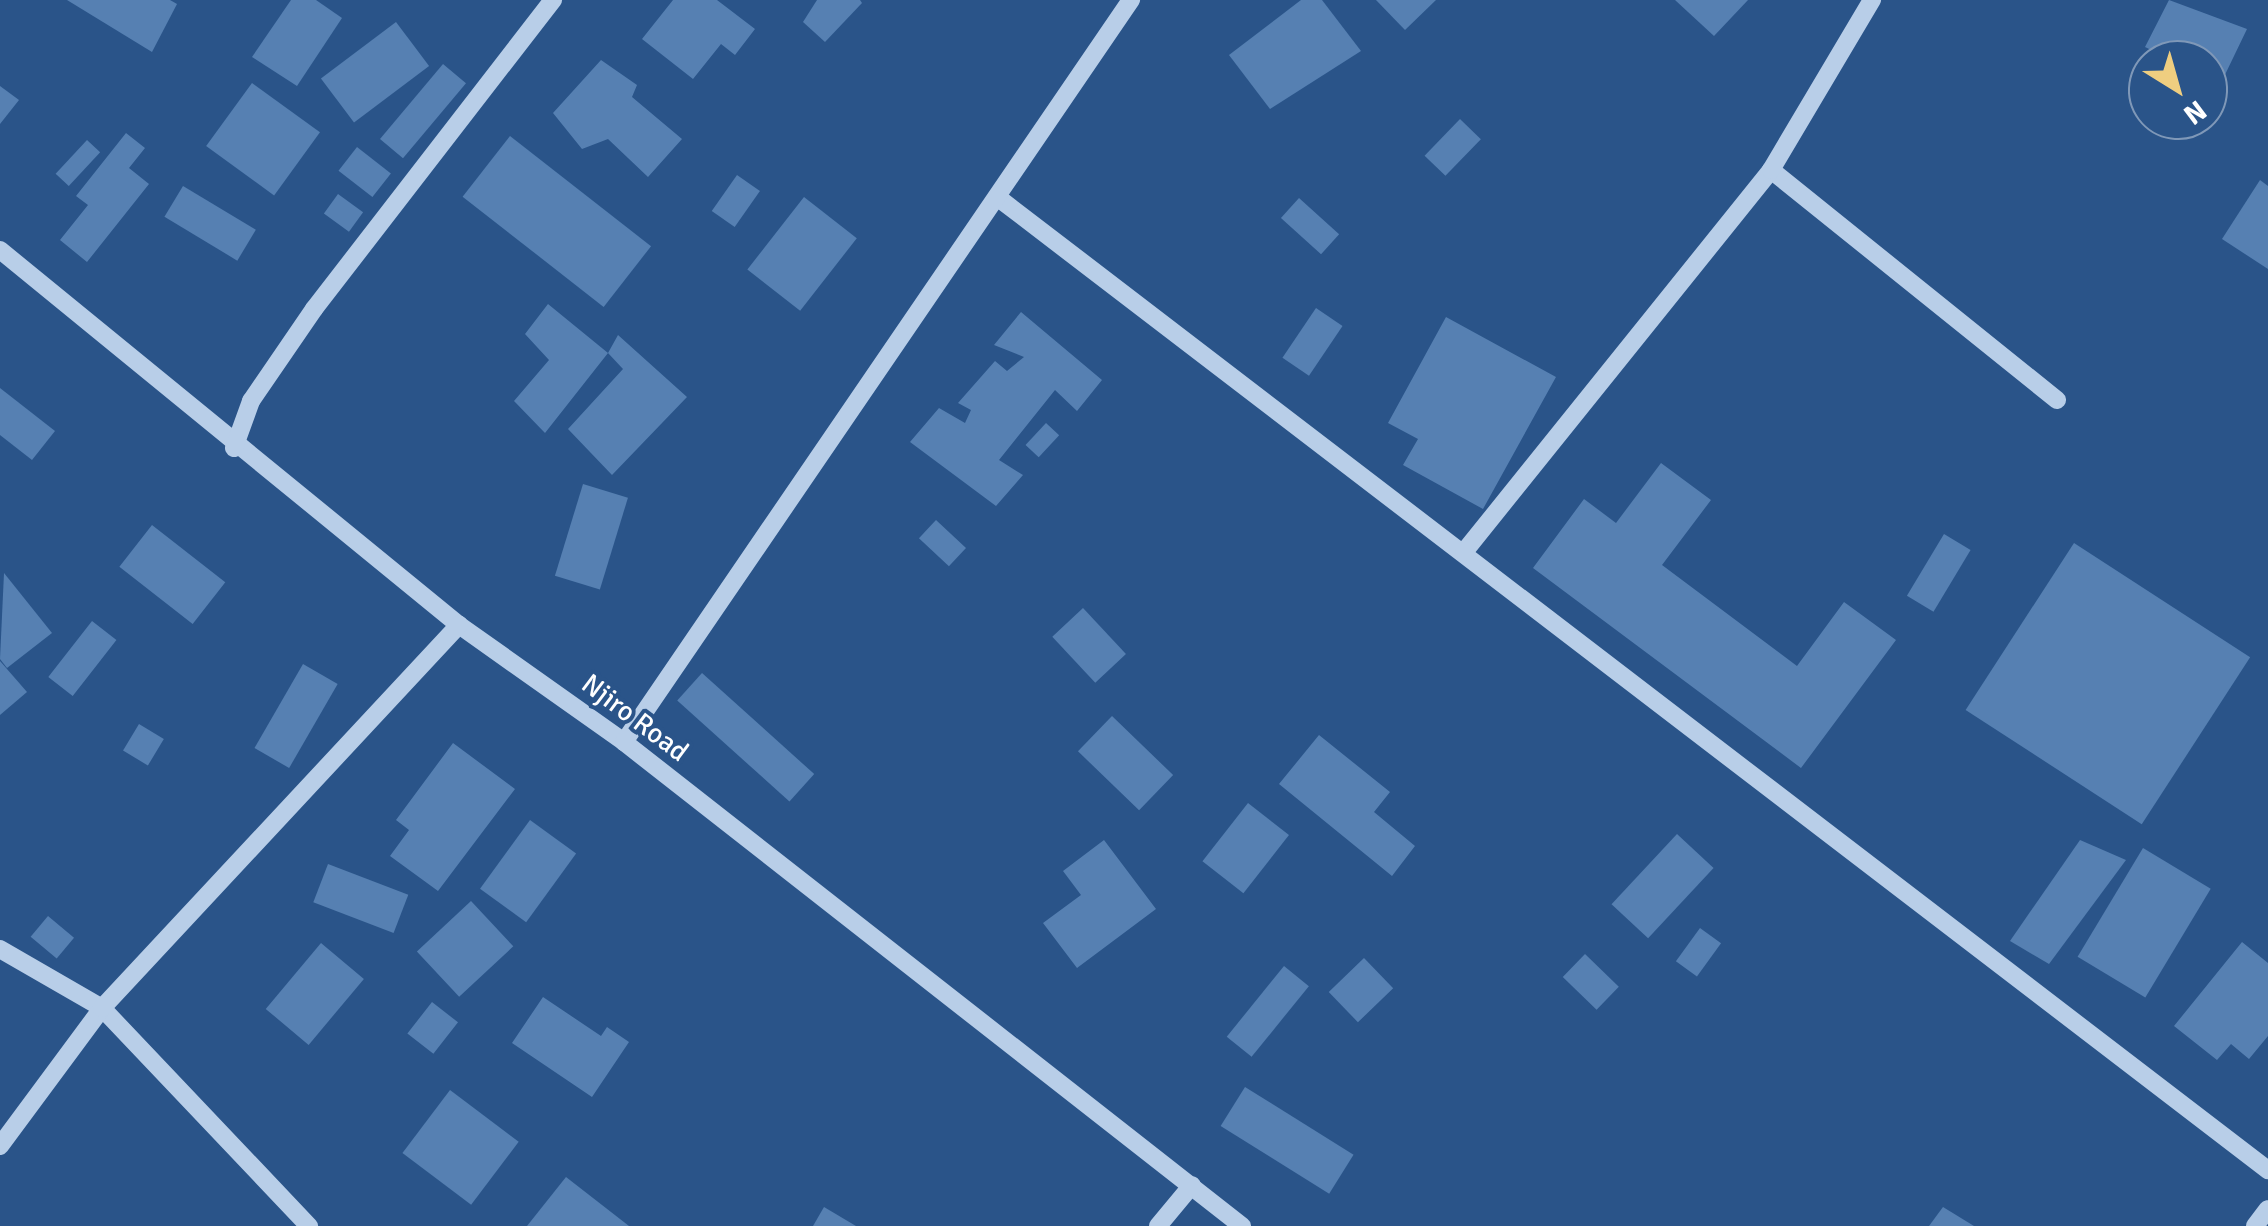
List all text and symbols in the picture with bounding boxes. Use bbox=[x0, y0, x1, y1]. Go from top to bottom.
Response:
north arrow bbox=[2128, 40, 2228, 140]
text: N bbox=[2177, 93, 2213, 132]
street label: Njiro Road bbox=[575, 667, 695, 769]

